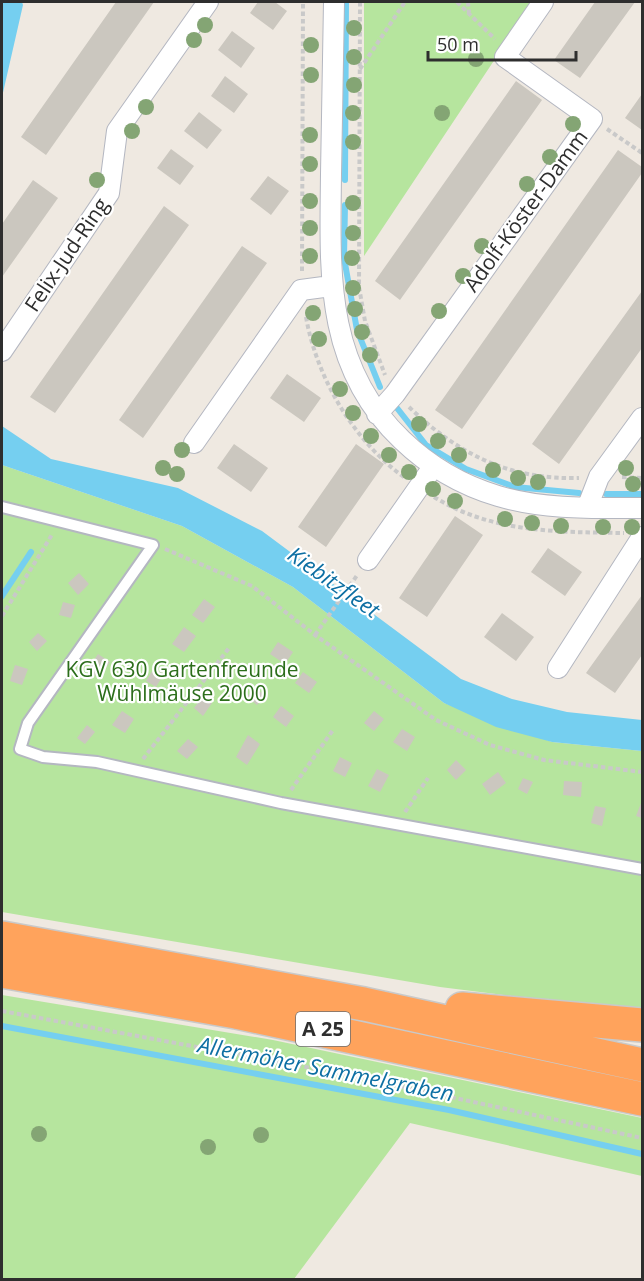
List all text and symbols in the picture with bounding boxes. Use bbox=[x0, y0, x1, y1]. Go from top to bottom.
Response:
scale bar bbox=[428, 24, 576, 62]
text: 50 m bbox=[437, 32, 479, 56]
street label: Adolf-Köster-Damm bbox=[457, 124, 593, 297]
street label: Felix-Jud-Ring bbox=[18, 192, 115, 317]
water label: Kiebitzfleet bbox=[283, 539, 387, 624]
park label: KGV 630 Gartenfreunde Wühlmäuse 2000 bbox=[65, 655, 299, 707]
road number: A 25 bbox=[296, 1012, 350, 1046]
water label: Allermöher Sammelgraben bbox=[194, 1028, 457, 1108]

